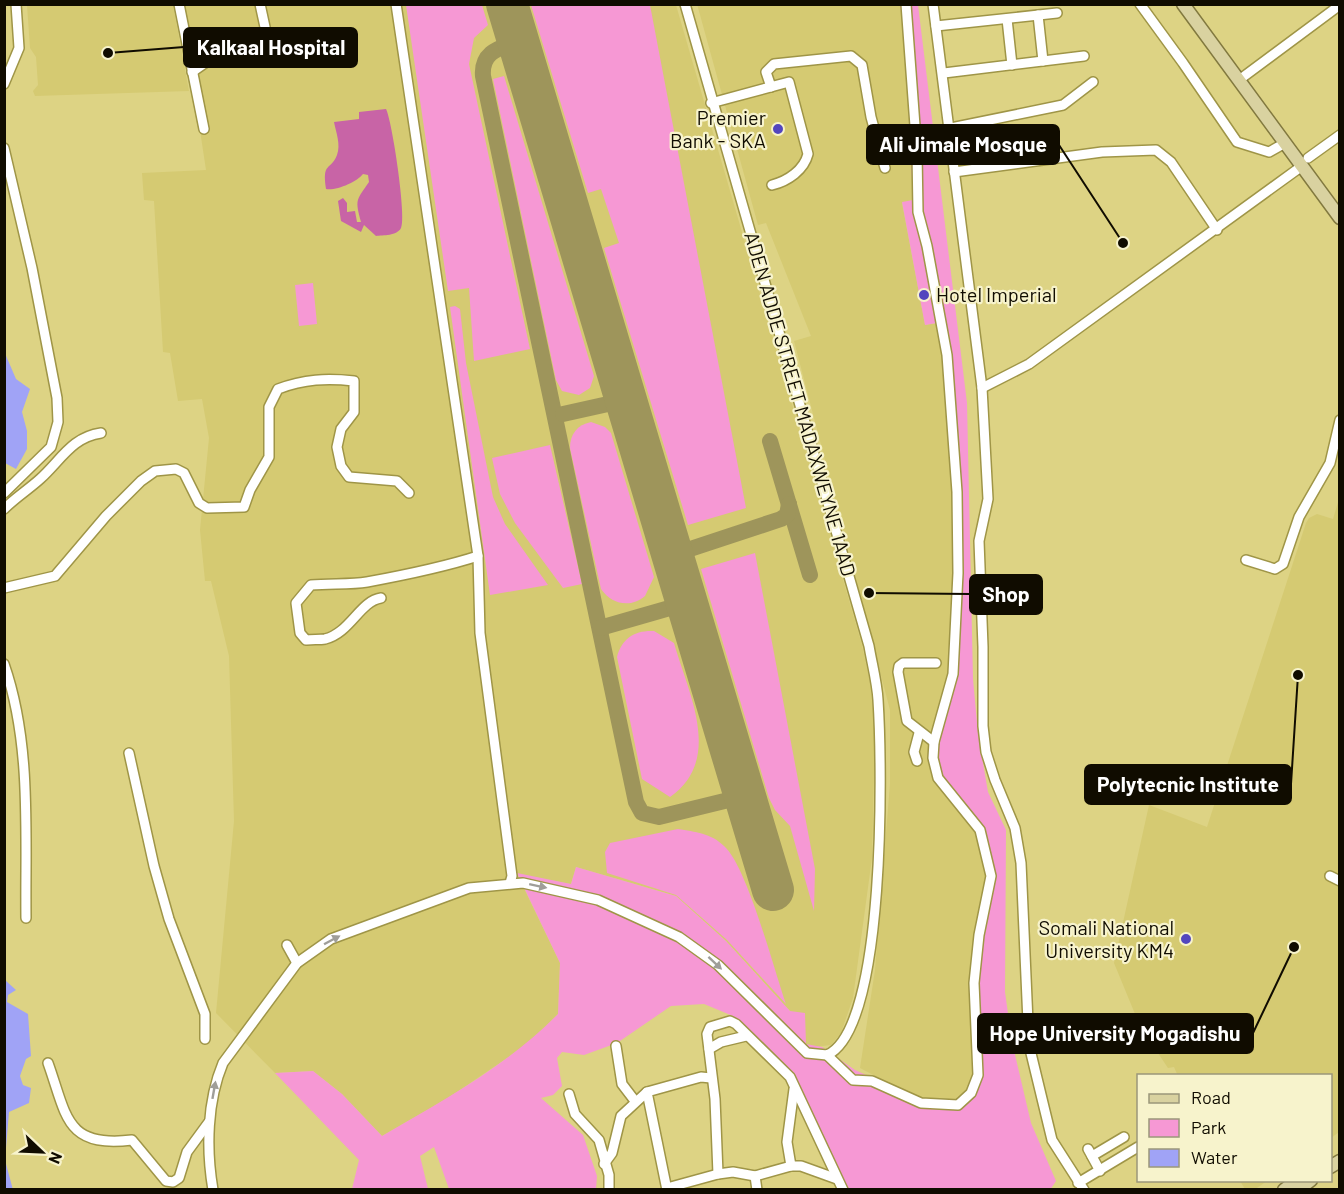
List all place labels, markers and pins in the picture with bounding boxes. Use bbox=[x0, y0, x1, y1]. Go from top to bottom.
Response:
callout: Kalkaal Hospital bbox=[184, 28, 357, 67]
place label: Premier Bank - SKA bbox=[670, 105, 766, 152]
marker: Premier Bank - SKA bbox=[771, 122, 785, 136]
callout: Ali Jimale Mosque bbox=[867, 125, 1059, 164]
place label: Hotel Imperial bbox=[936, 282, 1057, 306]
marker: Hotel Imperial bbox=[917, 288, 931, 302]
callout: Shop bbox=[970, 575, 1042, 614]
callout: Polytecnic Institute bbox=[1085, 765, 1291, 804]
place label: Somali National University KM4 bbox=[1038, 915, 1174, 962]
marker: Somali National University KM4 bbox=[1179, 932, 1193, 946]
callout: Hope University Mogadishu bbox=[978, 1014, 1253, 1053]

